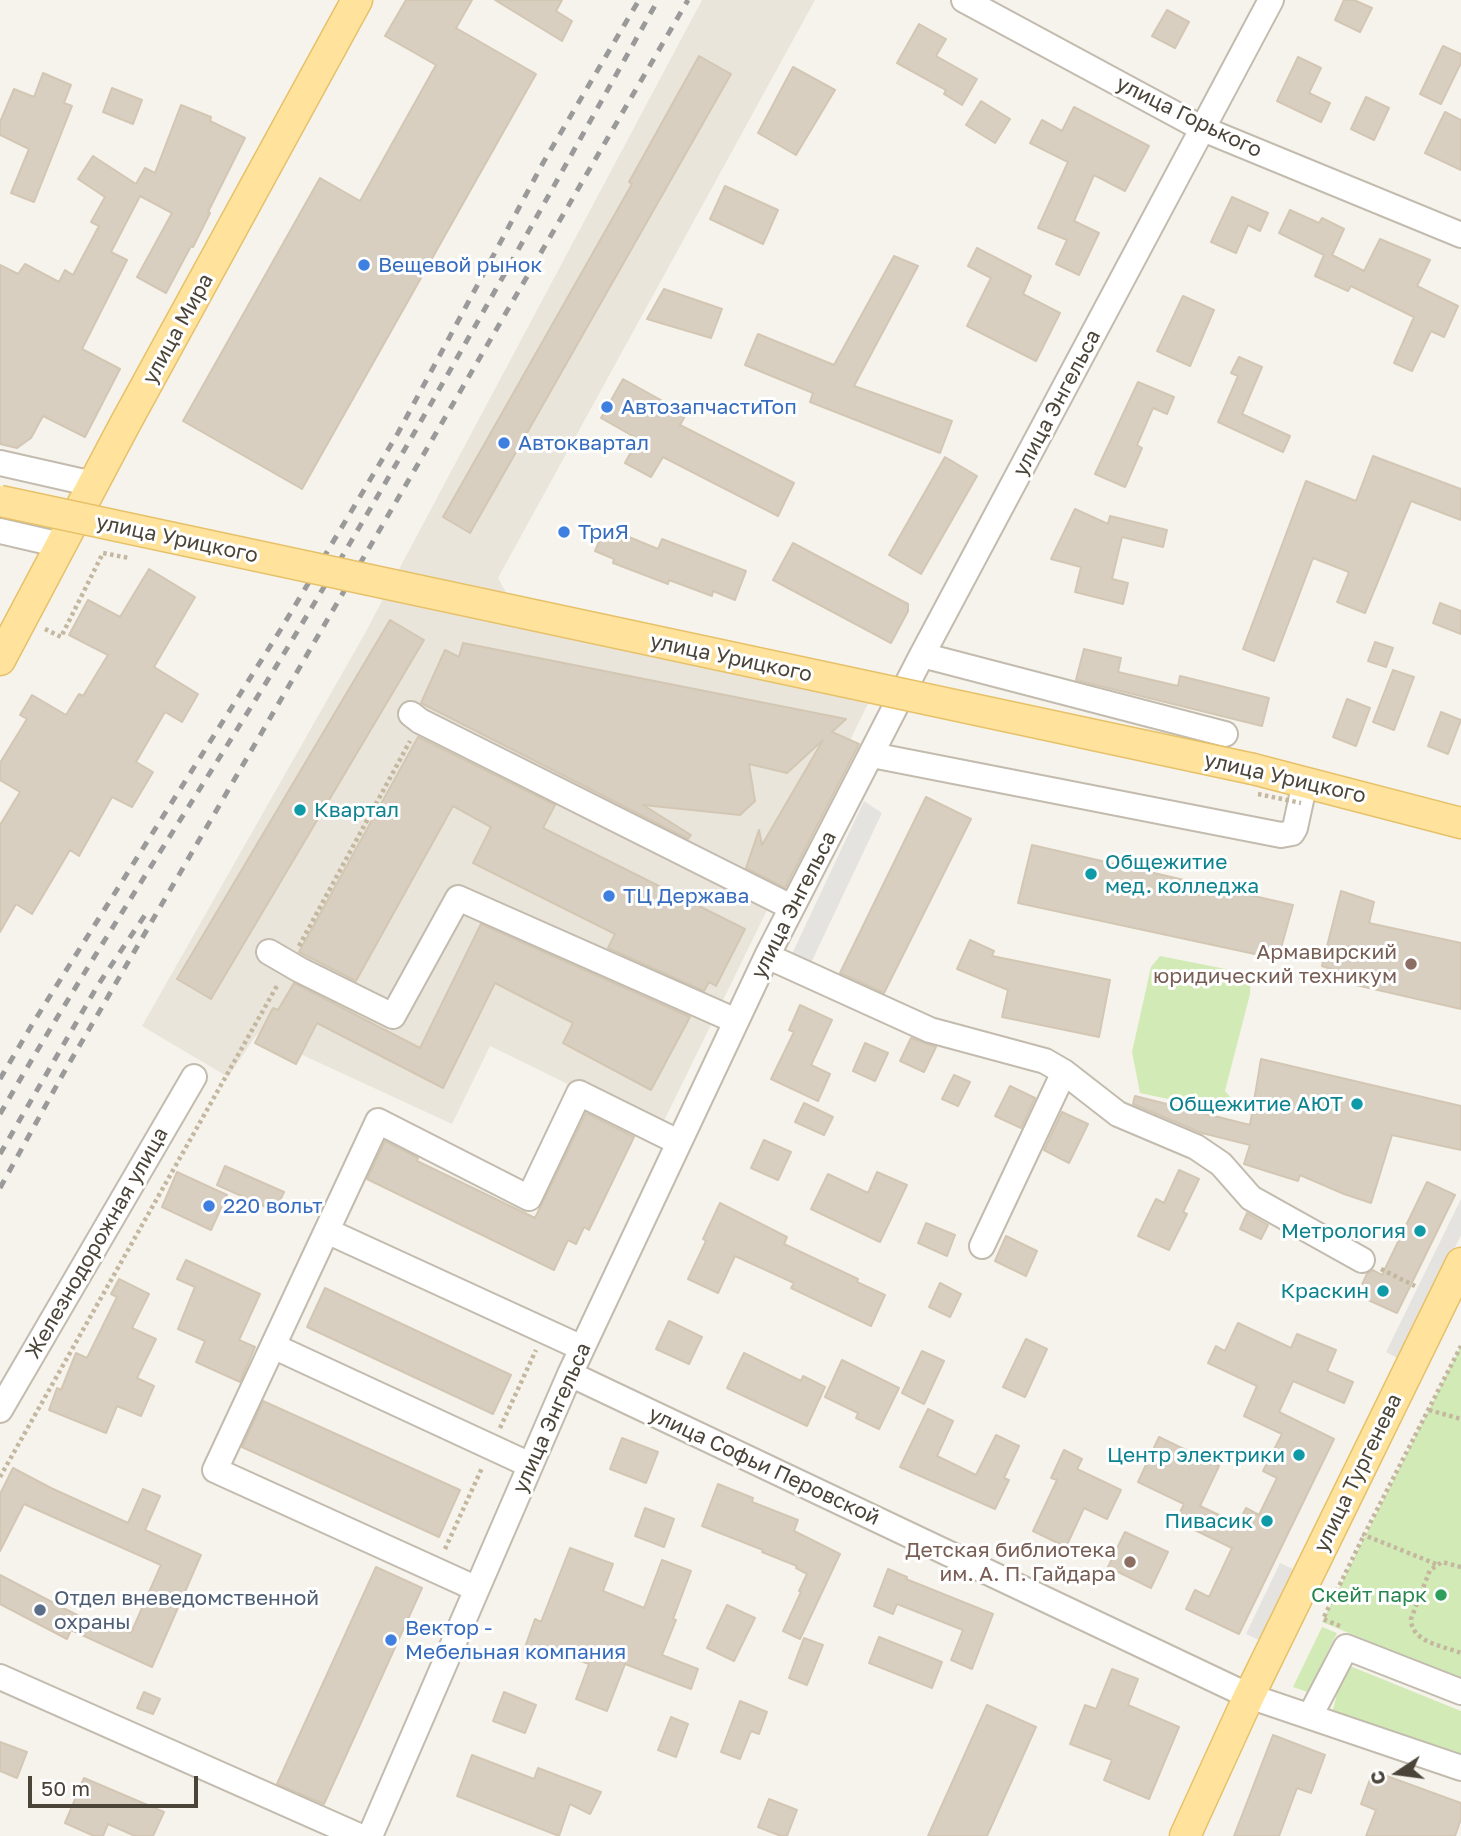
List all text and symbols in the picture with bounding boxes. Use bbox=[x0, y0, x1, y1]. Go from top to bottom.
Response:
street label: улица Горького bbox=[1112, 71, 1266, 163]
place label: Вещевой рынок bbox=[378, 252, 542, 278]
marker: Вещевой рынок bbox=[356, 257, 372, 273]
street label: улица Мира bbox=[137, 269, 219, 389]
street label: улица Энгельса bbox=[1008, 326, 1106, 480]
place label: АвтозапчастиТоп bbox=[621, 394, 797, 420]
marker: АвтозапчастиТоп bbox=[599, 399, 615, 415]
place label: Автоквартал bbox=[518, 430, 649, 456]
marker: Автоквартал bbox=[496, 435, 512, 451]
street label: улица Урицкого bbox=[94, 510, 260, 568]
place label: ТриЯ bbox=[578, 519, 629, 545]
marker: ТриЯ bbox=[556, 524, 572, 540]
street label: улица Урицкого bbox=[648, 629, 814, 687]
street label: улица Урицкого bbox=[1202, 747, 1368, 809]
place label: Квартал bbox=[314, 797, 399, 823]
marker: Квартал bbox=[292, 802, 308, 818]
street label: улица Энгельса bbox=[746, 827, 842, 983]
place label: Общежитие мед. колледжа bbox=[1105, 849, 1259, 899]
marker: Общежитие мед. колледжа bbox=[1083, 866, 1099, 882]
place label: ТЦ Держава bbox=[623, 883, 749, 909]
marker: ТЦ Держава bbox=[601, 888, 617, 904]
place label: Армавирский юридический техникум bbox=[1153, 939, 1397, 989]
marker: Армавирский юридический техникум bbox=[1403, 956, 1419, 972]
place label: Общежитие АЮТ bbox=[1169, 1091, 1343, 1117]
marker: Общежитие АЮТ bbox=[1349, 1096, 1365, 1112]
street label: Железнодорожная улица bbox=[20, 1123, 174, 1363]
place label: 220 вольт bbox=[223, 1193, 322, 1219]
marker: 220 вольт bbox=[201, 1198, 217, 1214]
place label: Метрология bbox=[1281, 1218, 1406, 1244]
marker: Метрология bbox=[1412, 1223, 1428, 1239]
place label: Краскин bbox=[1280, 1278, 1369, 1304]
marker: Краскин bbox=[1375, 1283, 1391, 1299]
street label: улица Энгельса bbox=[508, 1339, 596, 1497]
street label: улица Тургенева bbox=[1309, 1390, 1407, 1556]
street label: улица Софьи Перовской bbox=[644, 1401, 884, 1531]
place label: Центр электрики bbox=[1107, 1442, 1285, 1468]
marker: Центр электрики bbox=[1291, 1447, 1307, 1463]
place label: Пивасик bbox=[1164, 1508, 1253, 1534]
marker: Пивасик bbox=[1259, 1513, 1275, 1529]
place label: Детская библиотека им. А. П. Гайдара bbox=[905, 1537, 1116, 1587]
marker: Детская библиотека им. А. П. Гайдара bbox=[1122, 1554, 1138, 1570]
place label: Скейт парк bbox=[1311, 1582, 1427, 1608]
place label: Отдел вневедомственной охраны bbox=[54, 1585, 319, 1635]
marker: Скейт парк bbox=[1433, 1587, 1449, 1603]
marker: Отдел вневедомственной охраны bbox=[32, 1602, 48, 1618]
place label: Вектор - Мебельная компания bbox=[405, 1615, 626, 1665]
marker: Вектор - Мебельная компания bbox=[383, 1632, 399, 1648]
north arrow bbox=[1363, 1738, 1433, 1808]
scale bar bbox=[32, 1762, 201, 1806]
text: С bbox=[1364, 1769, 1390, 1787]
text: 50 m bbox=[41, 1775, 90, 1801]

